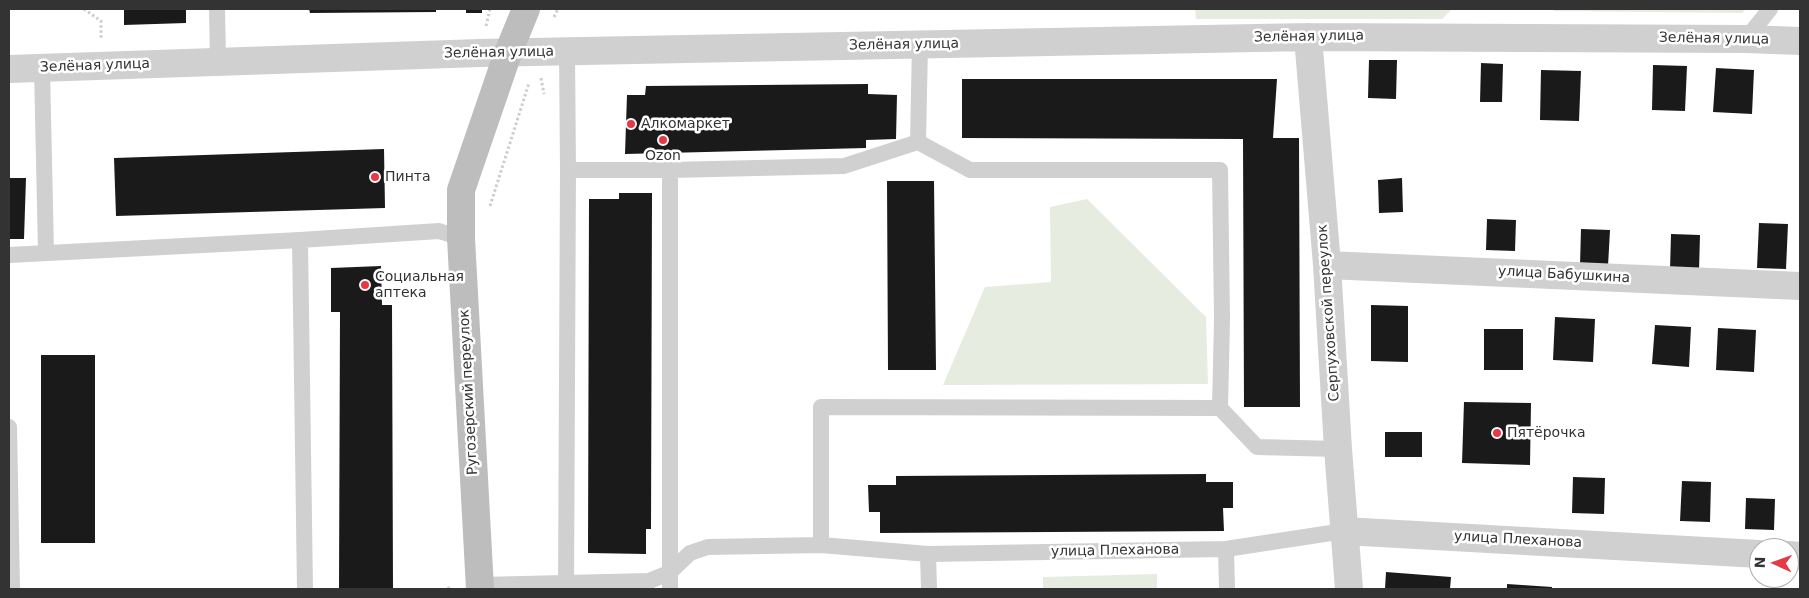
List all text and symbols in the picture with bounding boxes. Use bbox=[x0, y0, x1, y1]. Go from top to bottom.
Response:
street label: Зелёная улица bbox=[1254, 28, 1364, 46]
street label: Зелёная улица bbox=[1659, 30, 1769, 48]
street label: Зелёная улица bbox=[849, 36, 959, 54]
street label: Зелёная улица bbox=[444, 44, 554, 62]
street label: Зелёная улица bbox=[40, 56, 150, 76]
place label: Алкомаркет bbox=[641, 116, 730, 132]
marker: Алкомаркет bbox=[625, 118, 637, 130]
marker: Ozon bbox=[657, 134, 669, 146]
place label: Ozon bbox=[645, 148, 681, 164]
place label: Пинта bbox=[385, 169, 431, 185]
marker: Пинта bbox=[369, 171, 381, 183]
street label: Серпуховской переулок bbox=[1314, 224, 1344, 402]
street label: улица Бабушкина bbox=[1498, 263, 1630, 287]
place label: Социальная аптека bbox=[375, 269, 464, 302]
marker: Социальная аптека bbox=[359, 279, 371, 291]
street label: Ругозерский переулок bbox=[456, 309, 482, 475]
place label: Пятёрочка bbox=[1507, 425, 1585, 441]
marker: Пятёрочка bbox=[1491, 427, 1503, 439]
street label: улица Плеханова bbox=[1453, 528, 1583, 552]
north arrow bbox=[1749, 538, 1799, 588]
street label: улица Плеханова bbox=[1051, 541, 1179, 561]
text: N bbox=[1752, 556, 1768, 569]

